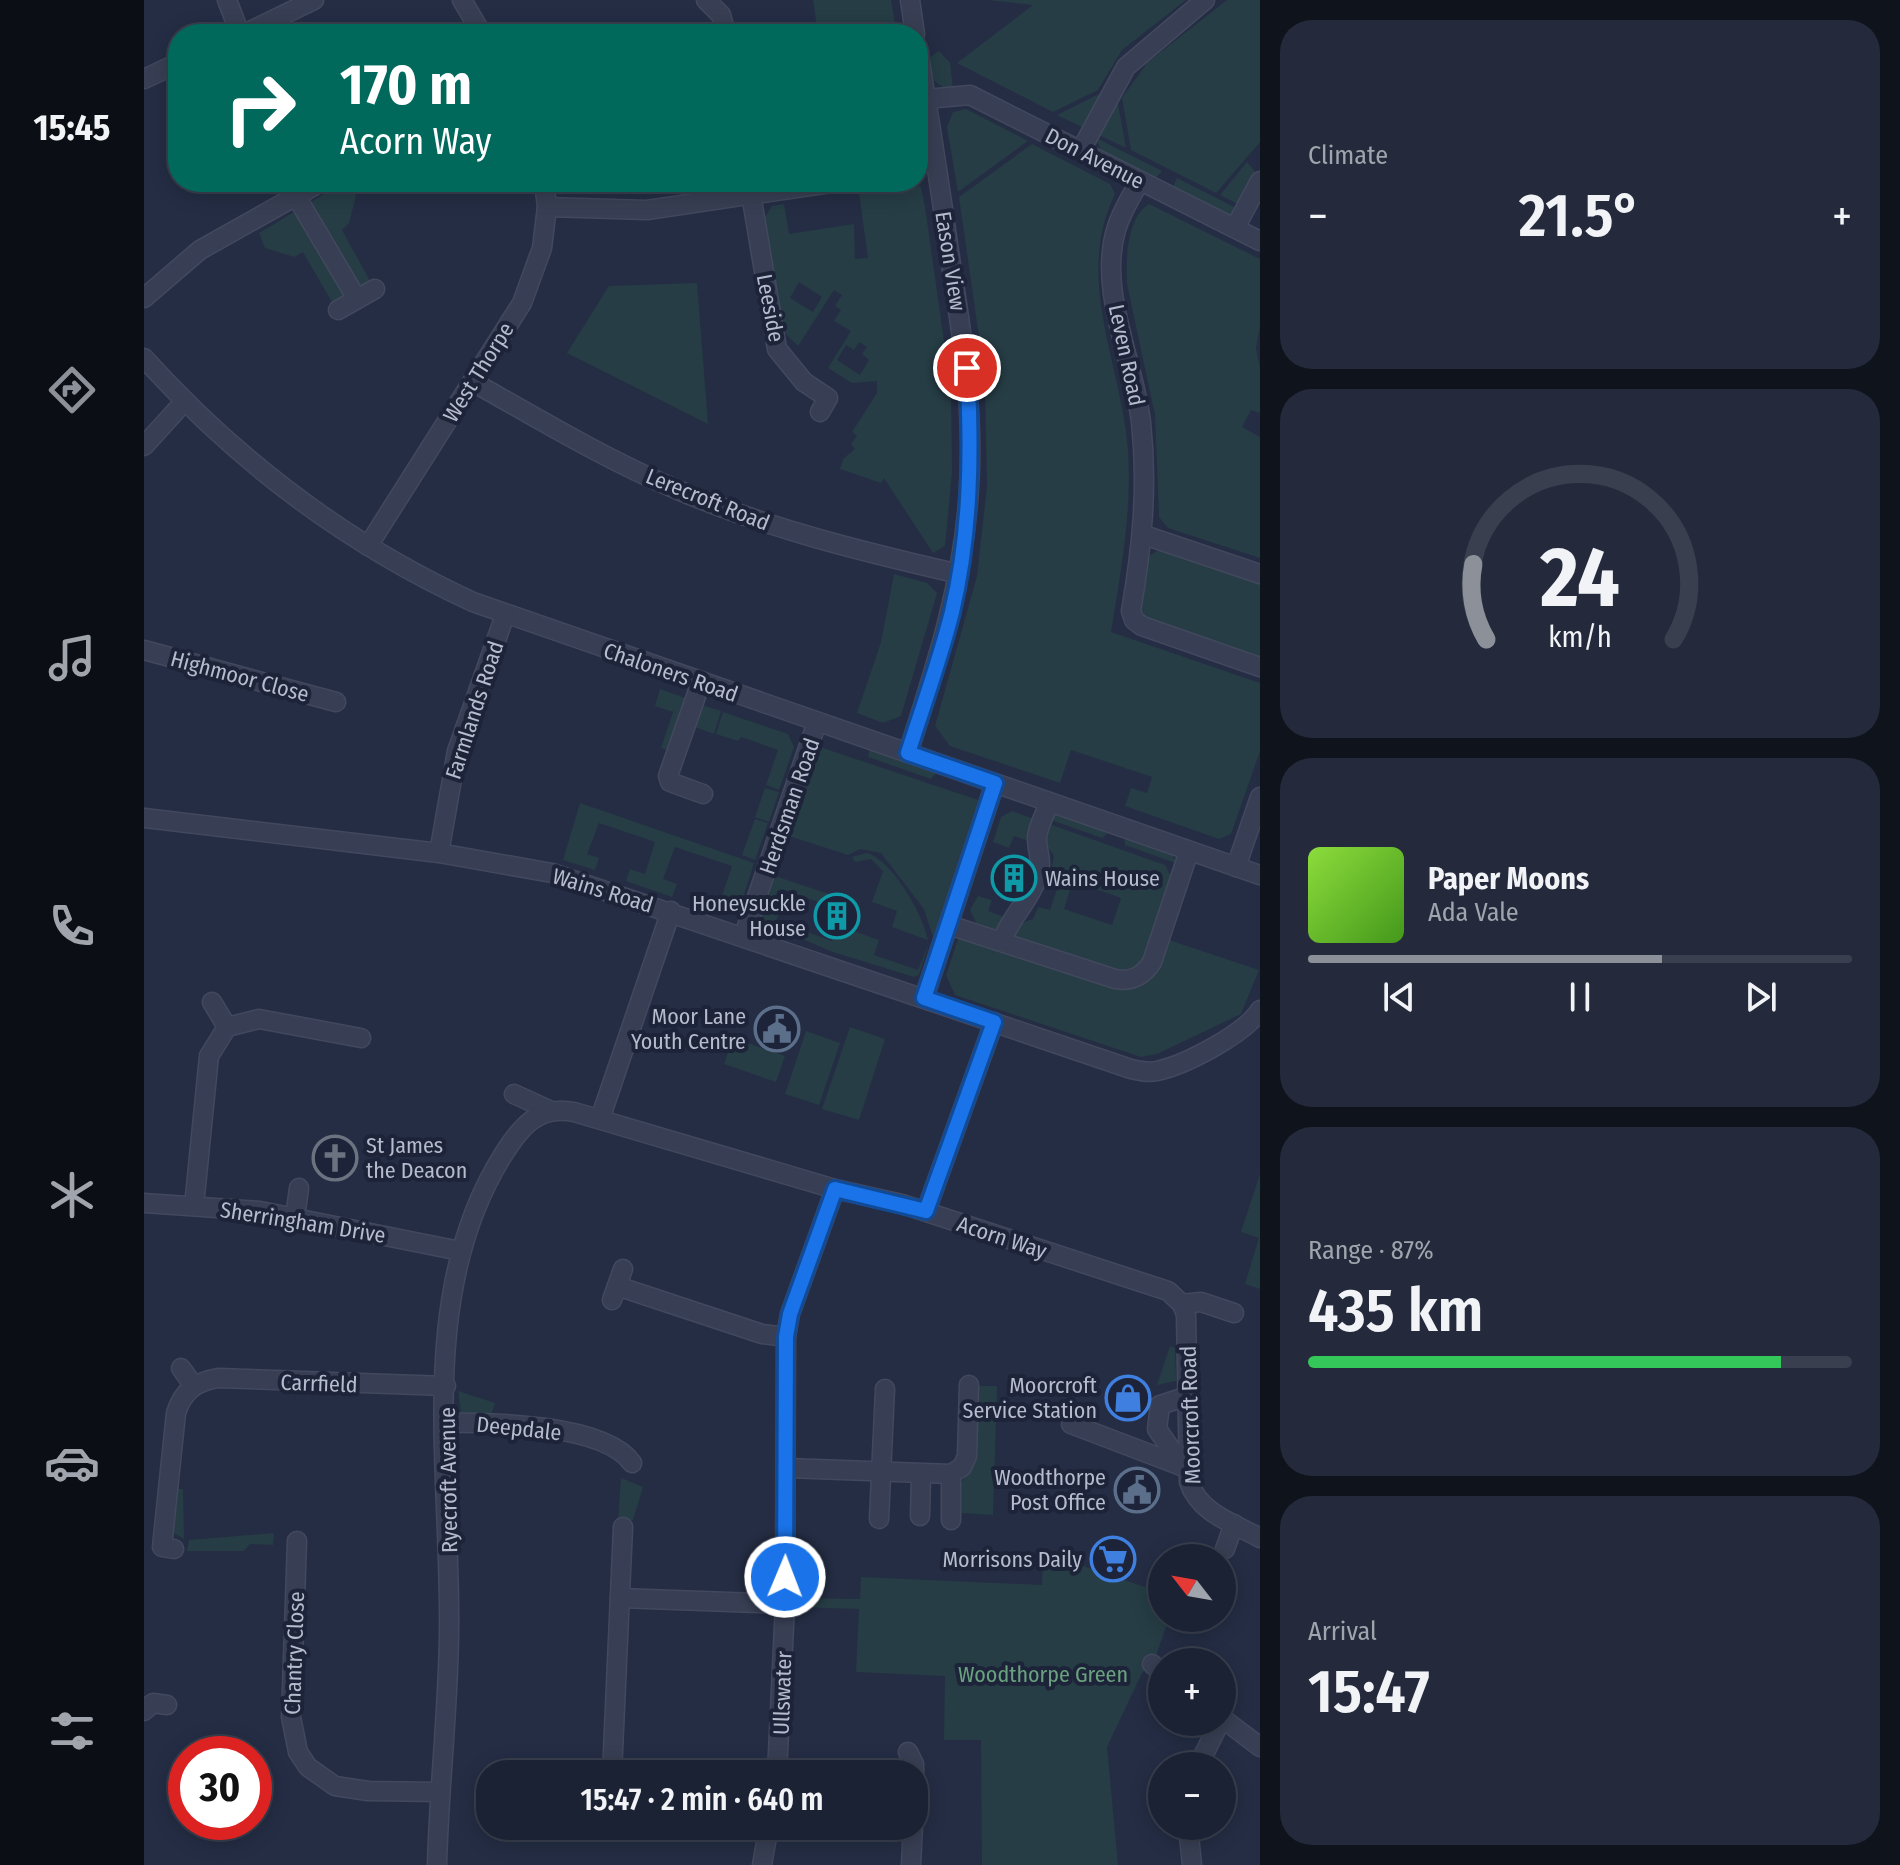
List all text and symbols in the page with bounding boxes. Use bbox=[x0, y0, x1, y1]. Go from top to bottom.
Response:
text: 170 m bbox=[340, 52, 472, 119]
icon: right bbox=[208, 56, 312, 160]
text: 15:45 bbox=[34, 106, 110, 150]
text: Acorn Way bbox=[340, 120, 492, 164]
street label: Don Avenue bbox=[1041, 122, 1149, 195]
text: Climate bbox=[1308, 140, 1388, 171]
text: 21.5° bbox=[1519, 180, 1641, 252]
text: − bbox=[1308, 190, 1328, 243]
text: + bbox=[1832, 190, 1852, 243]
street label: Eason View bbox=[929, 209, 972, 313]
street label: Leeside bbox=[751, 272, 790, 344]
street label: Leven Road bbox=[1103, 302, 1150, 408]
street label: West Thorpe bbox=[437, 317, 520, 427]
pin bbox=[933, 334, 1001, 402]
icon: arrive bbox=[945, 346, 989, 390]
icon: directions bbox=[44, 362, 100, 418]
street label: Lerecroft Road bbox=[642, 462, 774, 536]
text: 24 bbox=[1539, 527, 1620, 627]
text: km/h bbox=[1548, 620, 1612, 655]
icon: music bbox=[44, 630, 100, 686]
street label: Chaloners Road bbox=[600, 637, 742, 708]
street label: Farmlands Road bbox=[439, 638, 510, 783]
street label: Highmoor Close bbox=[168, 645, 312, 708]
street label: Herdsman Road bbox=[754, 734, 825, 878]
building icon: Wains House bbox=[990, 854, 1038, 902]
text: Paper Moons bbox=[1428, 861, 1589, 897]
street label: Wains Road bbox=[549, 862, 656, 919]
place label: Wains House bbox=[1045, 865, 1160, 892]
place label: Honeysuckle House bbox=[692, 890, 806, 942]
building icon: Honeysuckle House bbox=[813, 892, 861, 940]
text: Ada Vale bbox=[1428, 897, 1519, 928]
icon: phone bbox=[44, 898, 100, 954]
icon: previous bbox=[1377, 975, 1421, 1019]
icon: pause bbox=[1558, 975, 1602, 1019]
icon: next bbox=[1739, 975, 1783, 1019]
place label: Moor Lane Youth Centre bbox=[631, 1003, 746, 1055]
public building icon: Moor Lane Youth Centre bbox=[753, 1005, 801, 1053]
place label: St James the Deacon bbox=[366, 1132, 467, 1184]
church icon: St James the Deacon bbox=[311, 1134, 359, 1182]
icon: climate bbox=[44, 1167, 100, 1223]
street label: Sherringham Drive bbox=[218, 1196, 388, 1249]
street label: Acorn Way bbox=[954, 1210, 1050, 1265]
text: Range · 87% bbox=[1308, 1235, 1434, 1266]
text: 435 km bbox=[1308, 1275, 1483, 1347]
street label: Moorcroft Road bbox=[1175, 1345, 1206, 1485]
street label: Carrfield bbox=[280, 1369, 358, 1398]
place label: Moorcroft Service Station bbox=[963, 1372, 1098, 1424]
shop icon: Moorcroft Service Station bbox=[1104, 1374, 1152, 1422]
street label: Ryecroft Avenue bbox=[434, 1407, 463, 1553]
street label: Deepdale bbox=[475, 1411, 563, 1446]
icon: car bbox=[44, 1435, 100, 1491]
place label: Woodthorpe Post Office bbox=[994, 1464, 1106, 1516]
public building icon: Woodthorpe Post Office bbox=[1113, 1466, 1161, 1514]
position arrow bbox=[743, 1535, 827, 1619]
supermarket icon: Morrisons Daily bbox=[1089, 1535, 1137, 1583]
north arrow bbox=[1148, 1544, 1236, 1632]
map controls bbox=[1148, 1544, 1236, 1840]
place label: Morrisons Daily bbox=[942, 1546, 1082, 1573]
street label: Chantry Close bbox=[279, 1591, 310, 1715]
text: Arrival bbox=[1308, 1616, 1377, 1647]
button: + bbox=[1148, 1648, 1236, 1736]
street label: Ullswater bbox=[768, 1650, 797, 1736]
text: 15:47 bbox=[1308, 1656, 1430, 1728]
park label: Woodthorpe Green bbox=[958, 1661, 1128, 1688]
icon: filters bbox=[44, 1703, 100, 1759]
speed limit sign: 30 bbox=[168, 1736, 272, 1840]
button: − bbox=[1148, 1752, 1236, 1840]
text: 15:47 · 2 min · 640 m bbox=[580, 1782, 824, 1818]

